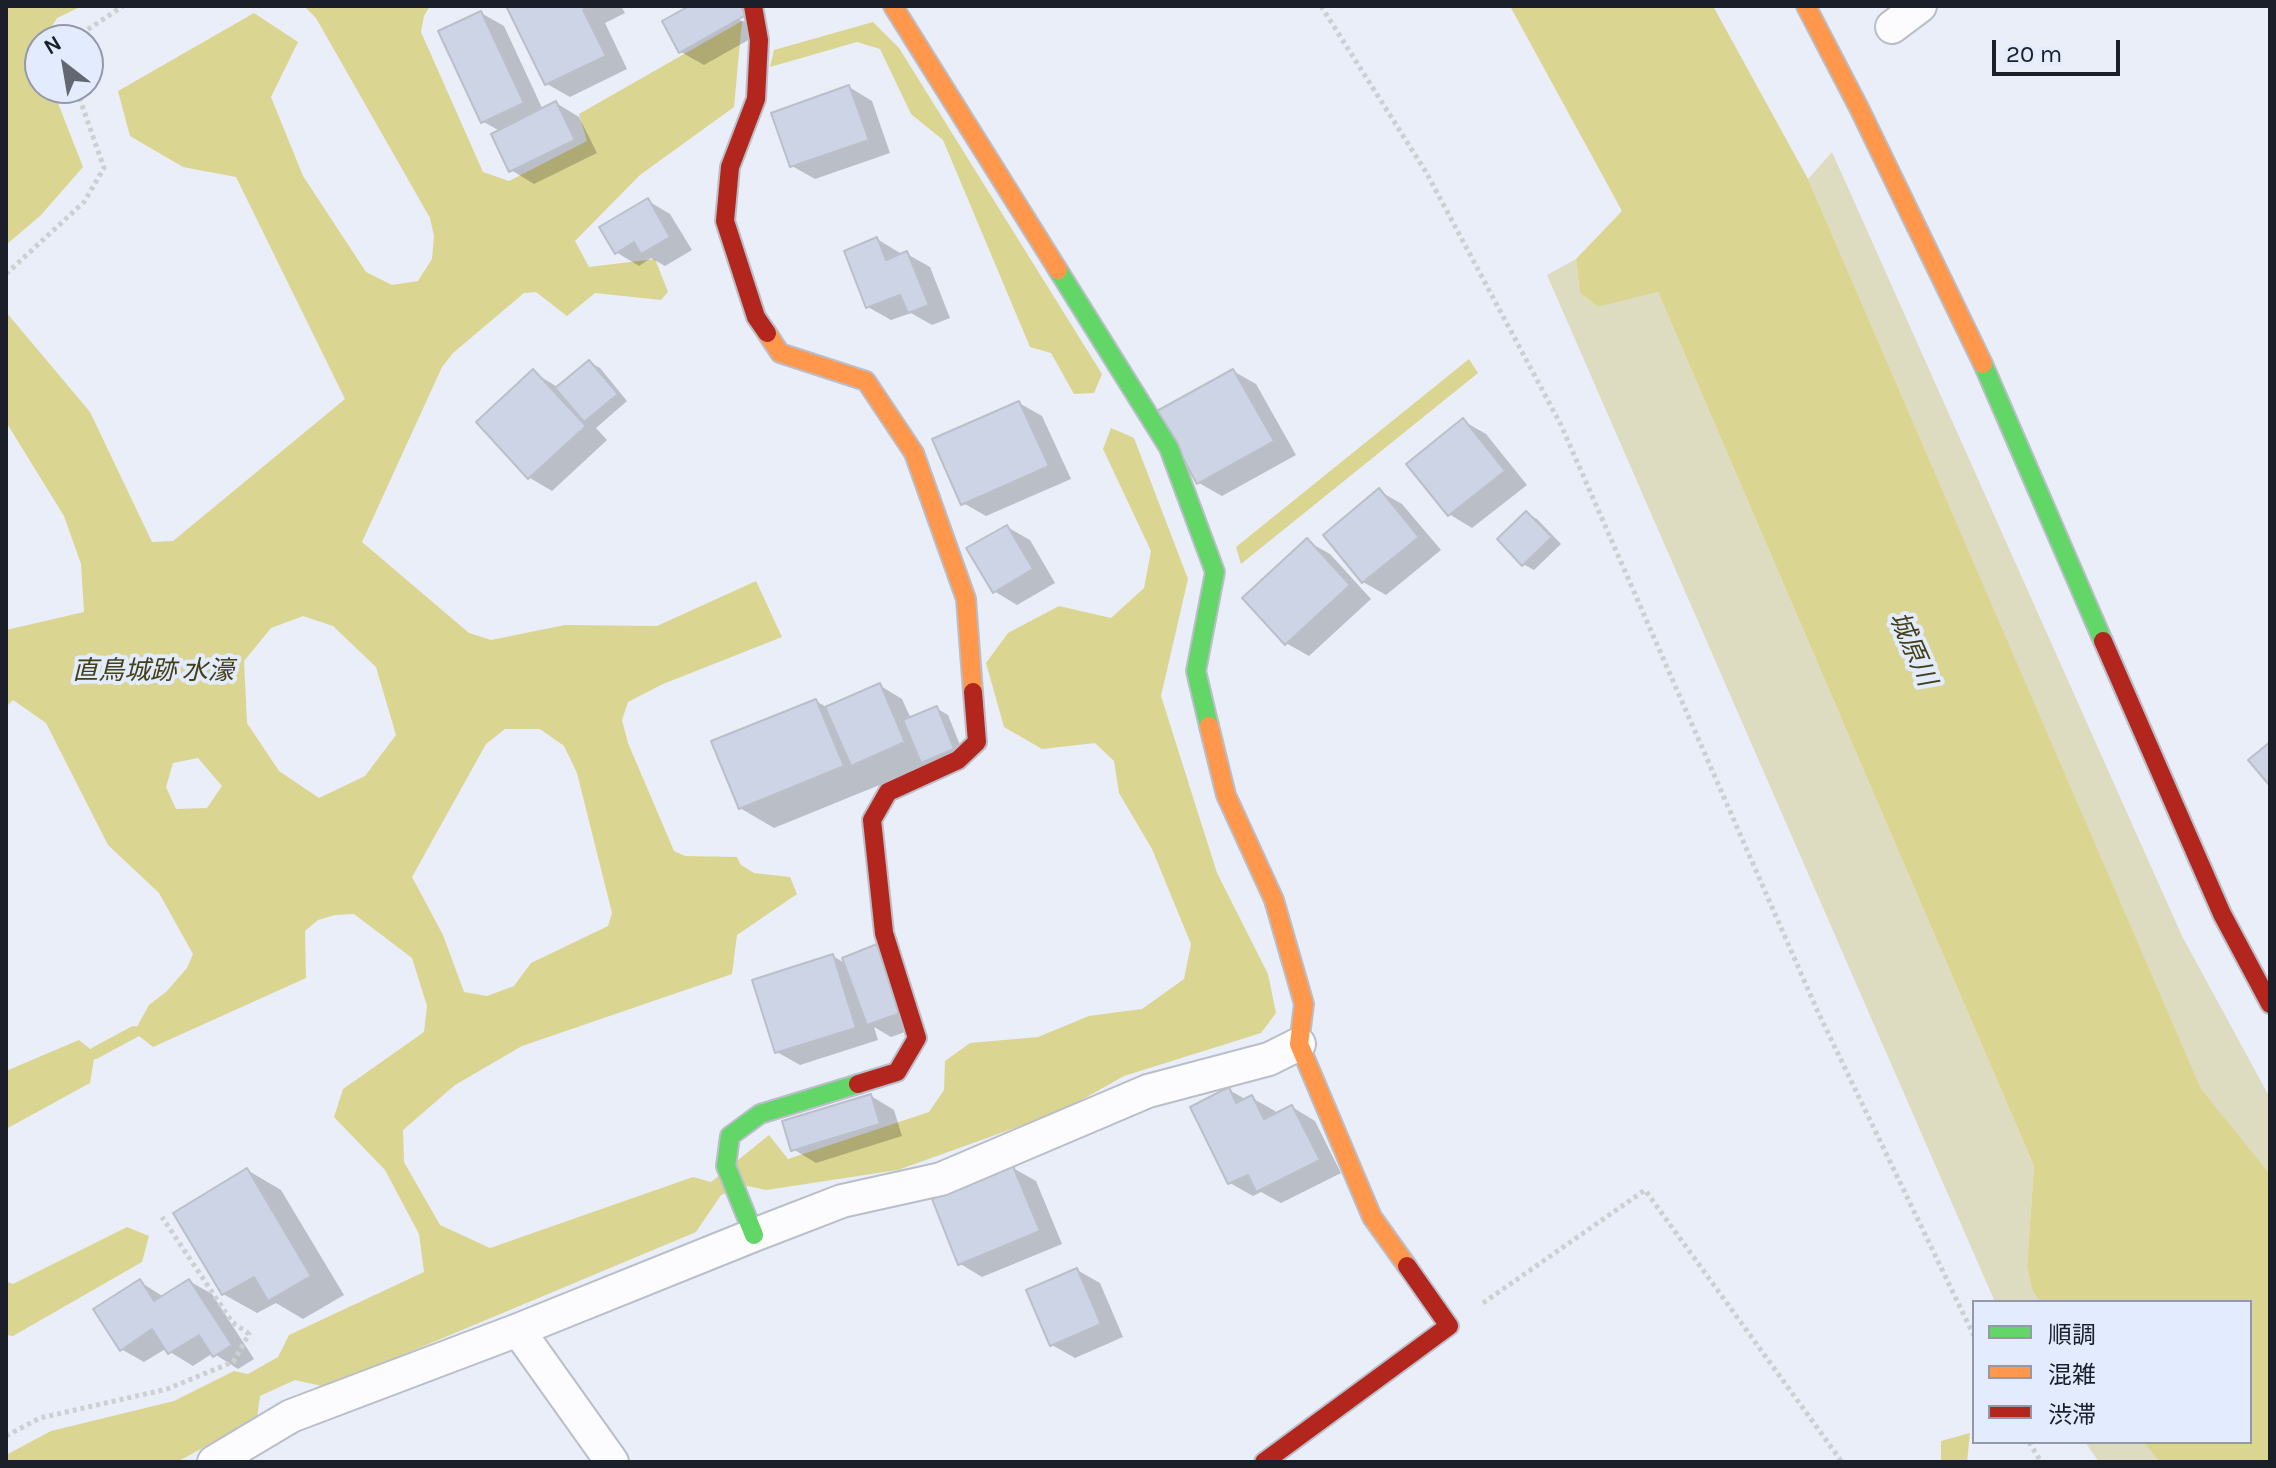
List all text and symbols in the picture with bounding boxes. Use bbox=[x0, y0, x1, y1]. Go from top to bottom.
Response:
north arrow bbox=[24, 24, 104, 104]
scale bar bbox=[1996, 24, 2124, 74]
text: N bbox=[39, 30, 66, 60]
text: 20 m bbox=[2006, 40, 2062, 68]
water label: 城原川 bbox=[1882, 607, 1942, 691]
water label: 直鳥城跡 水濠 bbox=[72, 656, 234, 688]
legend bbox=[1972, 1300, 2252, 1444]
text: 順調 bbox=[2048, 1321, 2096, 1349]
text: 混雑 bbox=[2048, 1361, 2096, 1389]
text: 渋滞 bbox=[2048, 1401, 2096, 1429]

